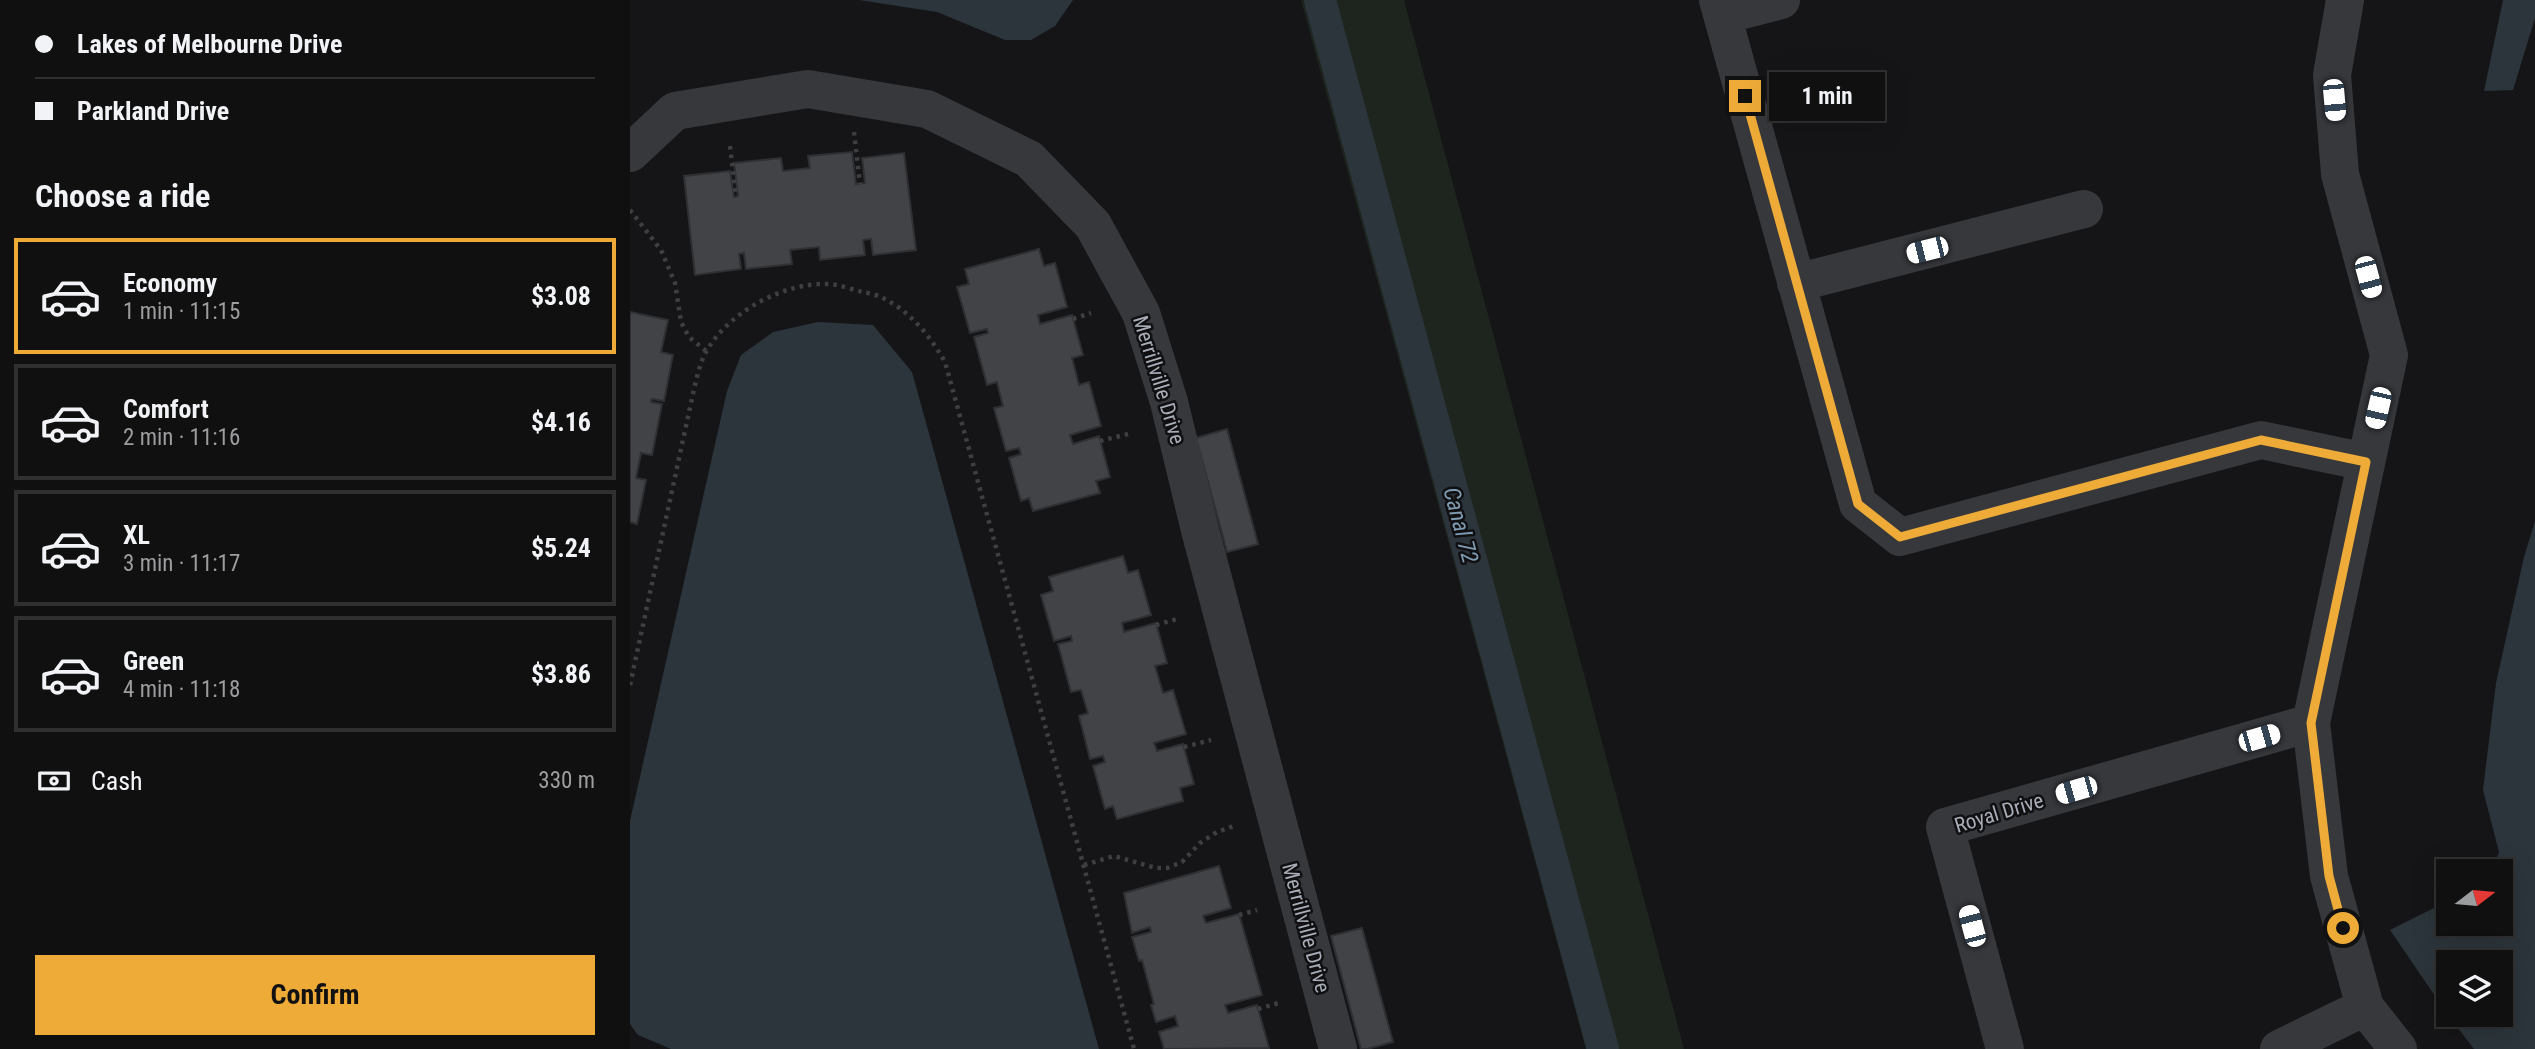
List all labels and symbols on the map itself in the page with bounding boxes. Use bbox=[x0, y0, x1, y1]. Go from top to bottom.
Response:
callout: 1 min bbox=[1770, 72, 1885, 120]
car bbox=[2322, 78, 2347, 122]
route end bbox=[1729, 80, 1761, 112]
car bbox=[1905, 235, 1950, 265]
car bbox=[2353, 254, 2384, 300]
street label: Merrillville Drive bbox=[1128, 313, 1190, 447]
car bbox=[2364, 385, 2393, 431]
water label: Canal 72 bbox=[1437, 484, 1484, 566]
car bbox=[2236, 722, 2283, 754]
car bbox=[2053, 774, 2100, 806]
street label: Royal Drive bbox=[1952, 788, 2047, 838]
north arrow bbox=[2436, 859, 2513, 936]
street label: Merrillville Drive bbox=[1277, 861, 1335, 995]
car bbox=[1957, 903, 1988, 949]
route start bbox=[2327, 912, 2359, 944]

